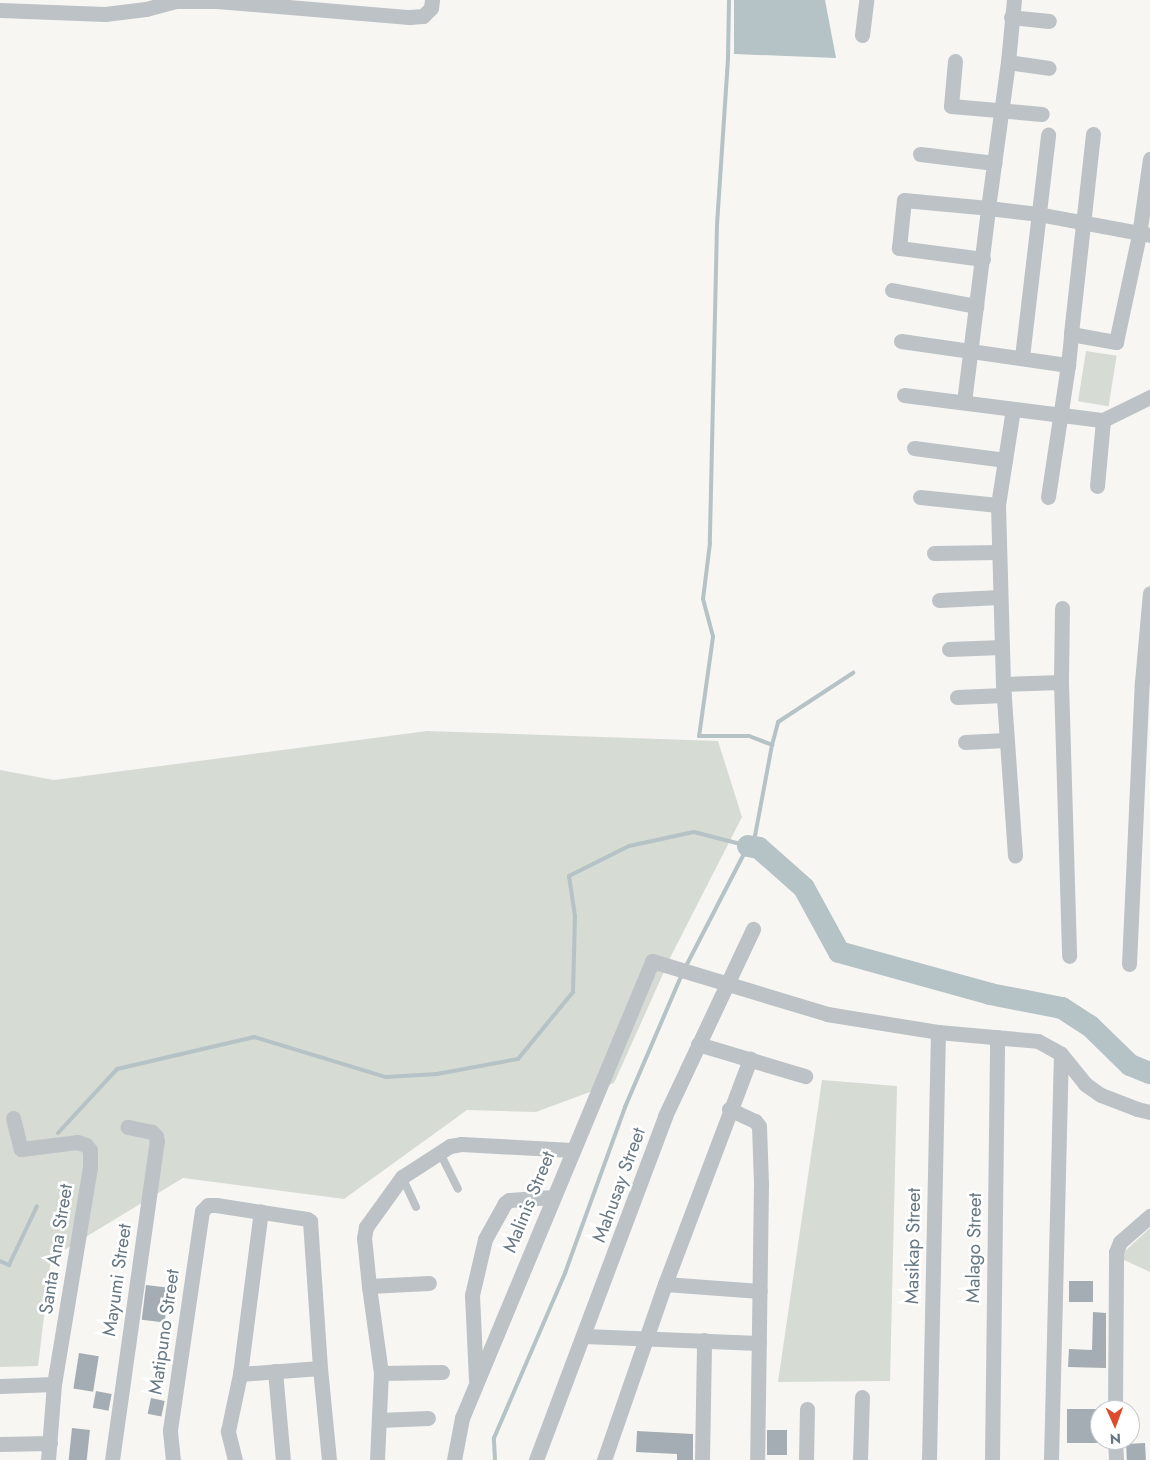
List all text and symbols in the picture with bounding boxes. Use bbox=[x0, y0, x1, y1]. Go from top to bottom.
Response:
street label: Mahusay Street bbox=[588, 1124, 650, 1246]
street label: Malinis Street bbox=[498, 1148, 560, 1256]
street label: Santa Ana Street bbox=[34, 1182, 78, 1316]
street label: Masikap Street bbox=[901, 1188, 925, 1304]
street label: Malago Street bbox=[962, 1193, 986, 1303]
street label: Mayumi Street bbox=[98, 1222, 136, 1338]
street label: Matipuno Street bbox=[144, 1268, 184, 1396]
north arrow bbox=[1090, 1400, 1140, 1450]
text: N bbox=[1110, 1429, 1121, 1449]

